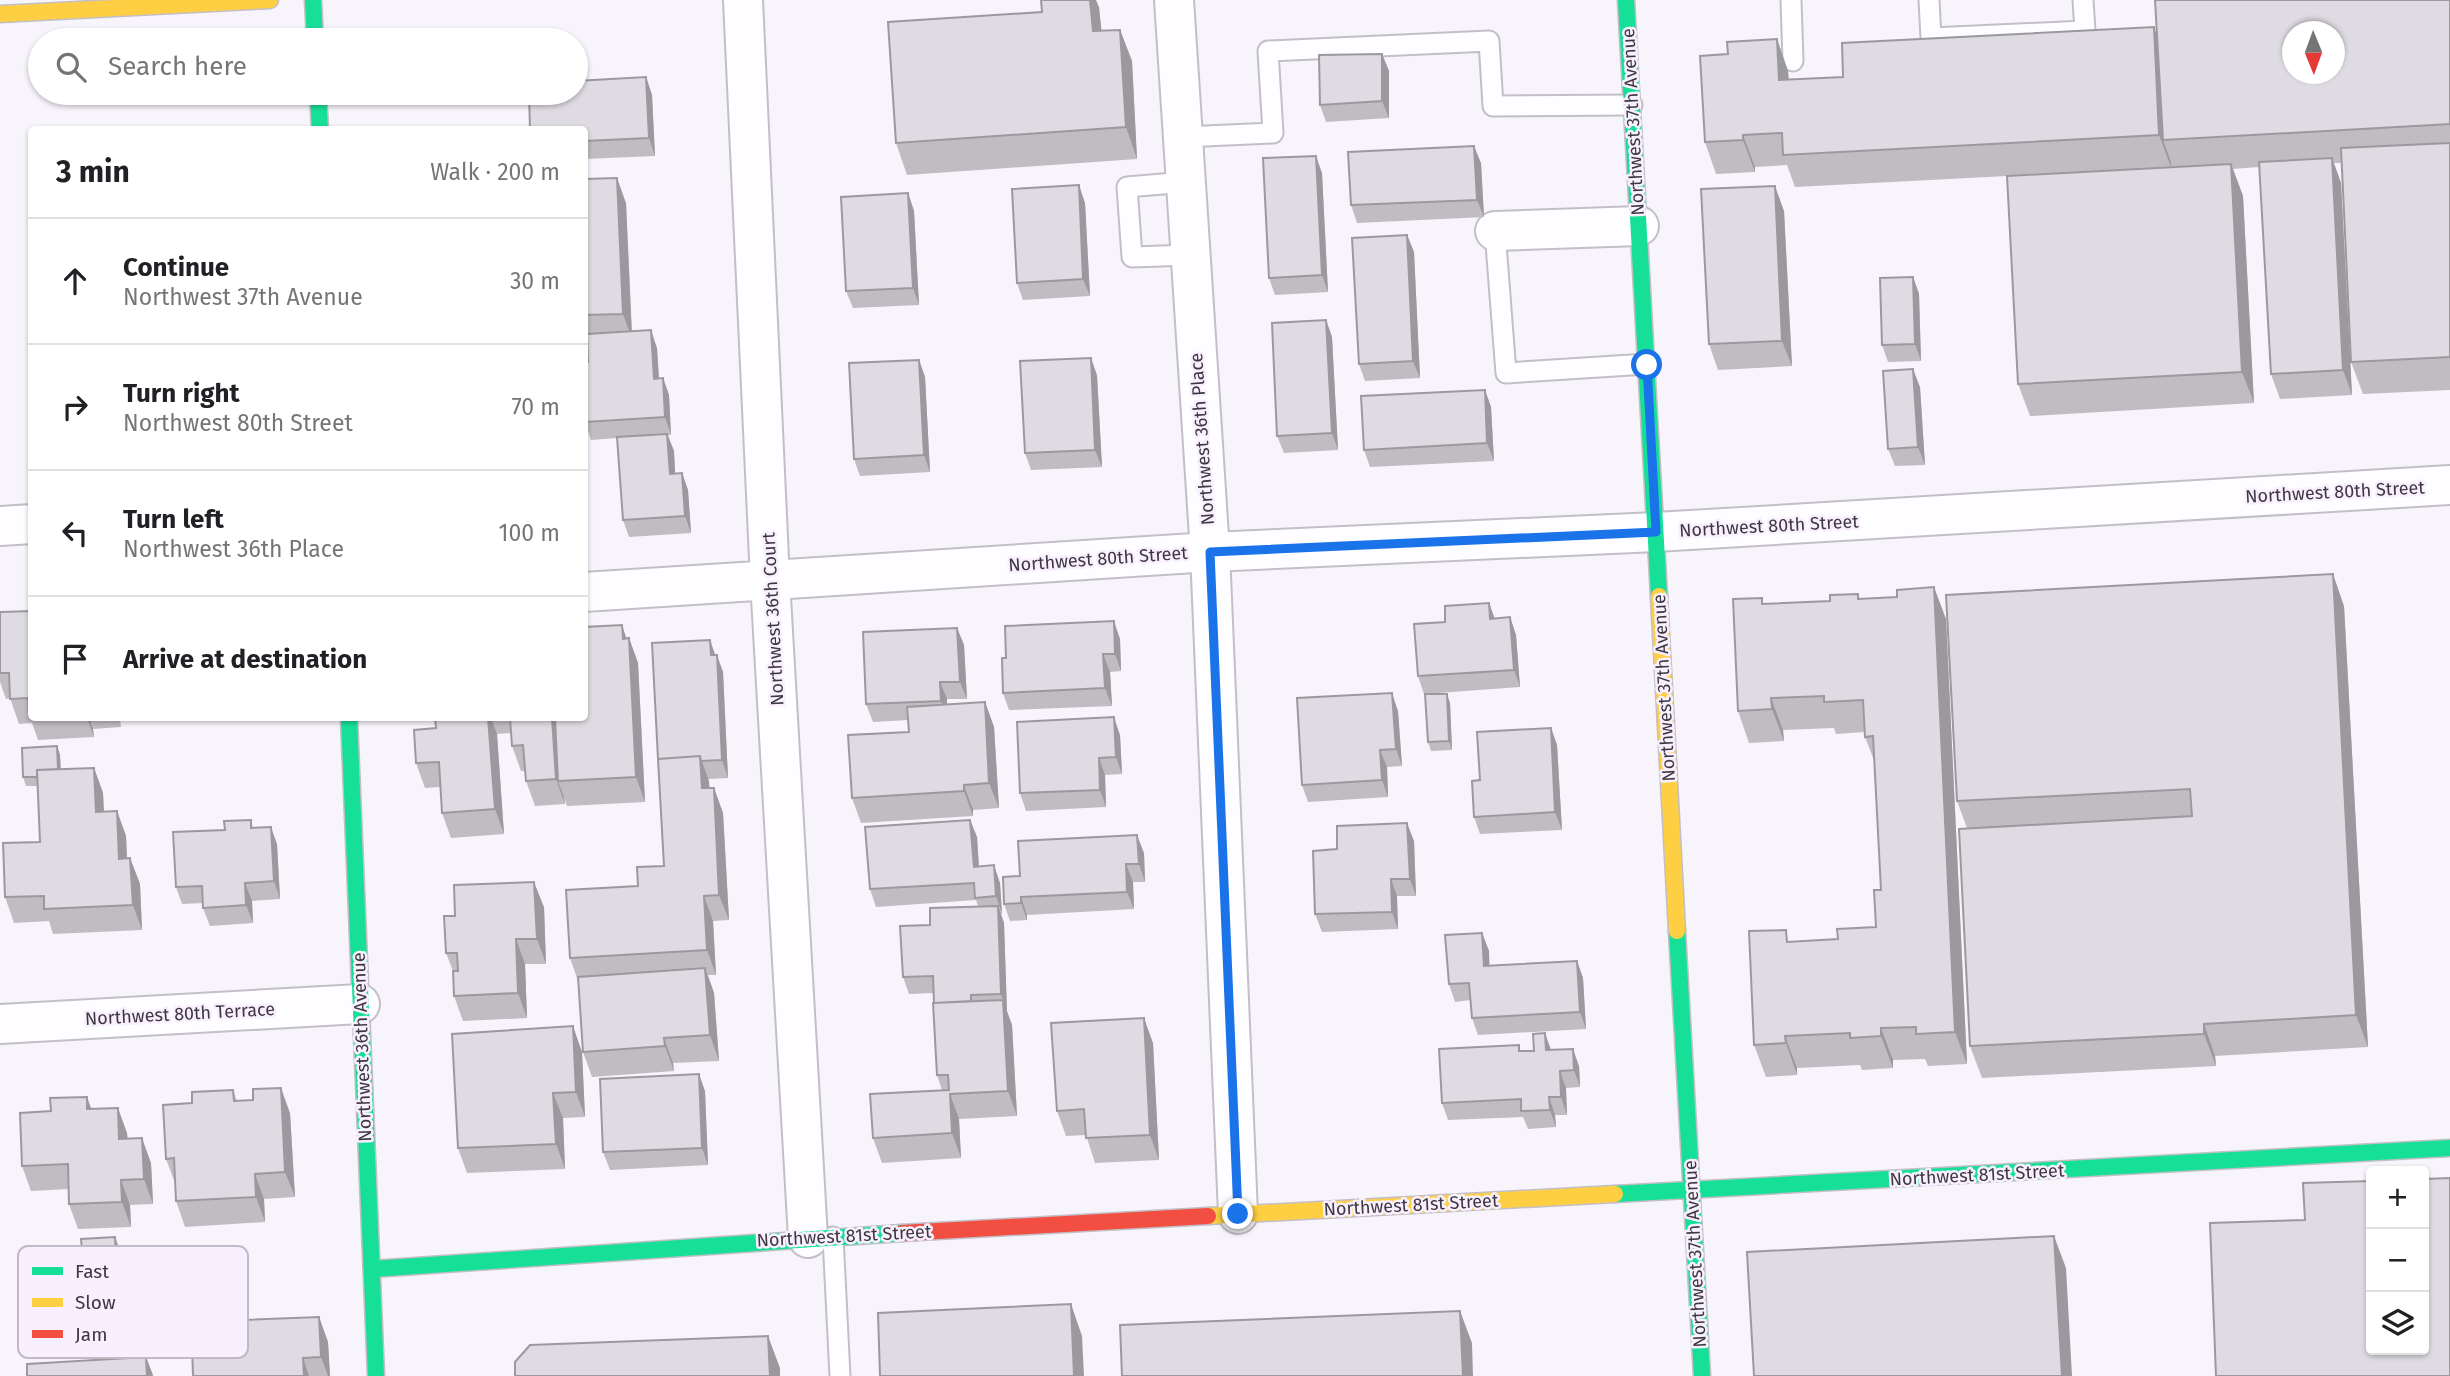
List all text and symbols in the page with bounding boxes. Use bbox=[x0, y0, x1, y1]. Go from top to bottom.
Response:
north arrow bbox=[2282, 21, 2345, 84]
search box bbox=[28, 28, 588, 105]
street label: Northwest 37th Avenue bbox=[1617, 28, 1649, 216]
icon: search bbox=[52, 48, 90, 86]
text: Search here bbox=[108, 51, 247, 82]
text: 3 min bbox=[56, 154, 130, 190]
text: Walk · 200 m bbox=[430, 158, 560, 186]
text: Continue bbox=[123, 252, 229, 283]
icon: ahead bbox=[56, 262, 94, 300]
text: 30 m bbox=[510, 267, 560, 295]
text: Northwest 37th Avenue bbox=[123, 283, 363, 311]
route start bbox=[1631, 349, 1662, 380]
street label: Northwest 36th Place bbox=[1185, 352, 1219, 526]
text: Turn right bbox=[123, 378, 240, 409]
icon: right bbox=[56, 388, 94, 426]
text: 70 m bbox=[511, 393, 560, 421]
text: Northwest 80th Street bbox=[123, 409, 353, 437]
street label: Northwest 80th Street bbox=[2245, 476, 2426, 508]
text: Turn left bbox=[123, 504, 224, 535]
street label: Northwest 80th Street bbox=[1679, 510, 1860, 542]
icon: left bbox=[56, 514, 94, 552]
text: 100 m bbox=[499, 519, 560, 547]
street label: Northwest 36th Court bbox=[757, 531, 789, 706]
text: Northwest 36th Place bbox=[123, 535, 344, 563]
street label: Northwest 80th Street bbox=[1008, 542, 1189, 576]
street label: Northwest 37th Avenue bbox=[1648, 594, 1680, 782]
icon: arrive bbox=[56, 640, 94, 678]
text: Arrive at destination bbox=[123, 644, 367, 675]
street label: Northwest 36th Avenue bbox=[348, 952, 376, 1142]
street label: Northwest 80th Terrace bbox=[84, 998, 276, 1030]
street label: Northwest 81st Street bbox=[1889, 1159, 2065, 1191]
street label: Northwest 37th Avenue bbox=[1679, 1160, 1711, 1348]
map controls bbox=[2366, 1166, 2429, 1355]
button: + bbox=[2366, 1166, 2429, 1229]
street label: Northwest 81st Street bbox=[1323, 1189, 1499, 1221]
route end bbox=[1222, 1198, 1253, 1229]
street label: Northwest 81st Street bbox=[756, 1220, 932, 1252]
button: − bbox=[2366, 1229, 2429, 1292]
legend bbox=[18, 1246, 248, 1358]
text: Fast bbox=[75, 1260, 109, 1283]
text: Slow bbox=[75, 1291, 116, 1314]
button: layers bbox=[2366, 1292, 2429, 1355]
text: Jam bbox=[75, 1323, 107, 1346]

